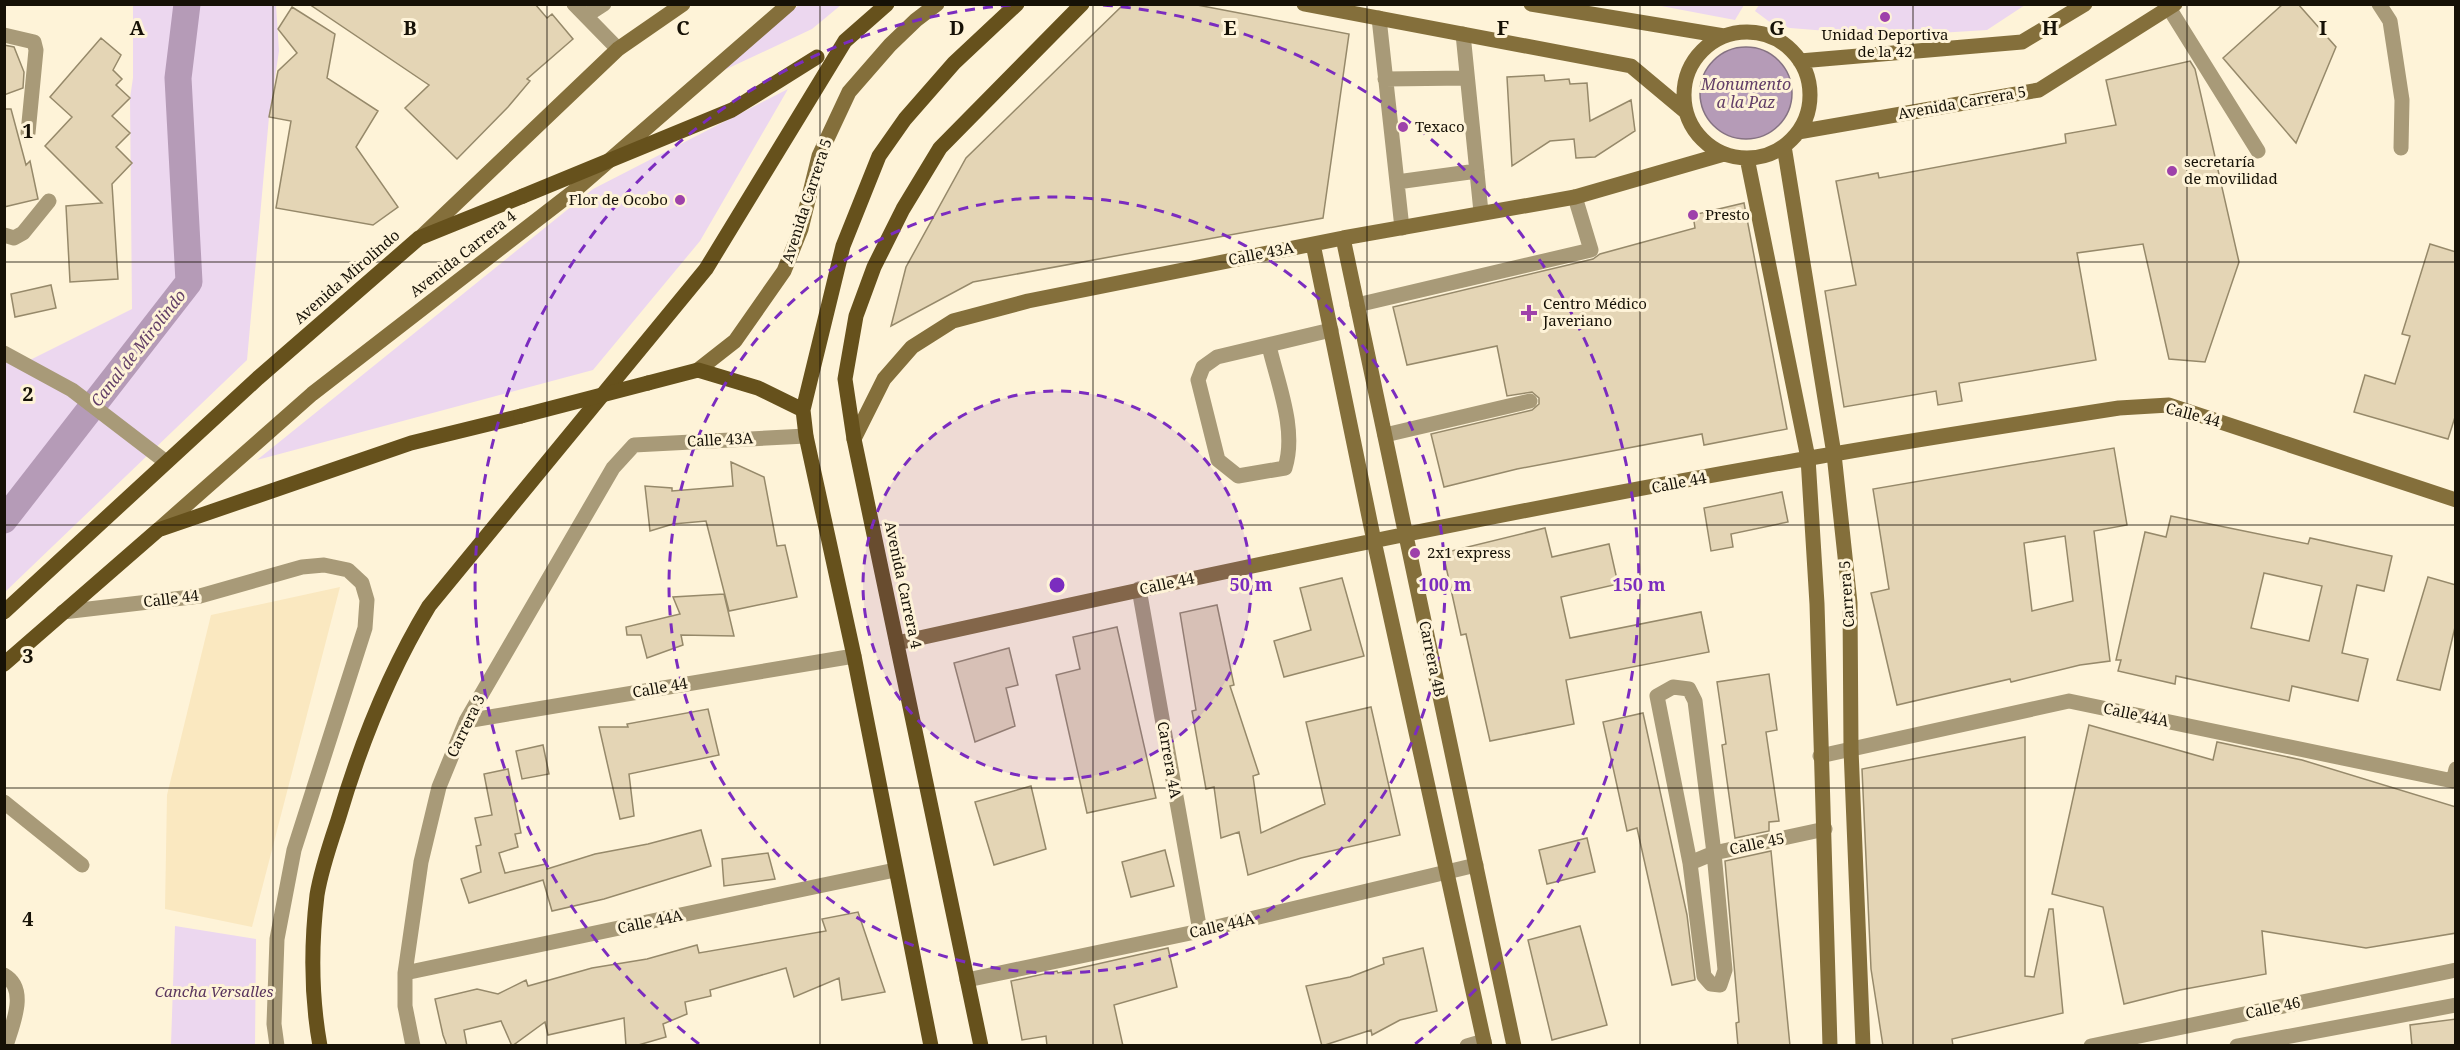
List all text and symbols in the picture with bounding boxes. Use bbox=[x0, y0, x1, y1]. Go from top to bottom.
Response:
marker: Unidad Deportiva de la 42 bbox=[1878, 10, 1892, 24]
text: A bbox=[129, 14, 145, 41]
text: B bbox=[403, 14, 417, 41]
text: C bbox=[676, 14, 690, 41]
text: D bbox=[949, 14, 965, 41]
text: E bbox=[1223, 14, 1237, 41]
text: F bbox=[1497, 14, 1509, 41]
text: G bbox=[1769, 14, 1785, 41]
text: H bbox=[2042, 14, 2058, 41]
text: I bbox=[2319, 14, 2327, 41]
place label: Unidad Deportiva de la 42 bbox=[1821, 24, 1949, 61]
water label: Monumento a la Paz bbox=[1700, 73, 1791, 113]
street label: Avenida Carrera 5 bbox=[1896, 81, 2027, 123]
place label: Texaco bbox=[1415, 116, 1465, 136]
text: 1 bbox=[22, 117, 34, 144]
marker: Texaco bbox=[1396, 120, 1410, 134]
street label: Avenida Carrera 5 bbox=[776, 136, 836, 265]
place label: secretaría de movilidad bbox=[2184, 151, 2278, 188]
marker: secretaría de movilidad bbox=[2165, 164, 2179, 178]
place label: Flor de Ocobo bbox=[569, 189, 668, 209]
marker: Flor de Ocobo bbox=[673, 193, 687, 207]
place label: Presto bbox=[1705, 204, 1750, 224]
street label: Avenida Carrera 4 bbox=[405, 205, 520, 301]
marker: Presto bbox=[1686, 208, 1700, 222]
street label: Avenida Mirolindo bbox=[289, 225, 403, 328]
street label: Calle 43A bbox=[1226, 237, 1296, 269]
water label: Canal de Mirolindo bbox=[85, 285, 191, 411]
place label: Centro Médico Javeriano bbox=[1542, 293, 1647, 330]
marker: Centro Médico Javeriano bbox=[1520, 304, 1538, 322]
text: 2 bbox=[22, 380, 34, 407]
street label: Calle 44 bbox=[2164, 397, 2223, 431]
street label: Calle 43A bbox=[686, 427, 754, 451]
street label: Calle 44 bbox=[1650, 467, 1709, 497]
street label: Avenida Carrera 4 bbox=[881, 519, 927, 651]
place label: 2x1 express bbox=[1427, 542, 1511, 562]
marker: 2x1 express bbox=[1408, 546, 1422, 560]
street label: Carrera 5 bbox=[1834, 560, 1858, 628]
street label: Calle 44 bbox=[1137, 567, 1197, 599]
text: 50 m bbox=[1230, 572, 1273, 596]
text: 100 m bbox=[1419, 572, 1472, 596]
text: 150 m bbox=[1613, 572, 1666, 596]
centre of rings bbox=[1047, 575, 1067, 595]
street label: Calle 44 bbox=[142, 585, 200, 611]
street label: Carrera 4B bbox=[1415, 619, 1451, 699]
text: 3 bbox=[22, 642, 34, 669]
street label: Calle 44 bbox=[631, 672, 690, 702]
street label: Carrera 3 bbox=[441, 691, 489, 760]
street label: Calle 44A bbox=[2102, 697, 2171, 731]
street label: Carrera 4A bbox=[1153, 720, 1187, 800]
street label: Calle 45 bbox=[1727, 827, 1786, 859]
street label: Calle 44A bbox=[615, 904, 685, 938]
text: 4 bbox=[22, 905, 34, 932]
street label: Calle 44A bbox=[1187, 908, 1257, 942]
park label: Cancha Versalles bbox=[155, 981, 273, 1001]
street label: Calle 46 bbox=[2243, 991, 2302, 1023]

